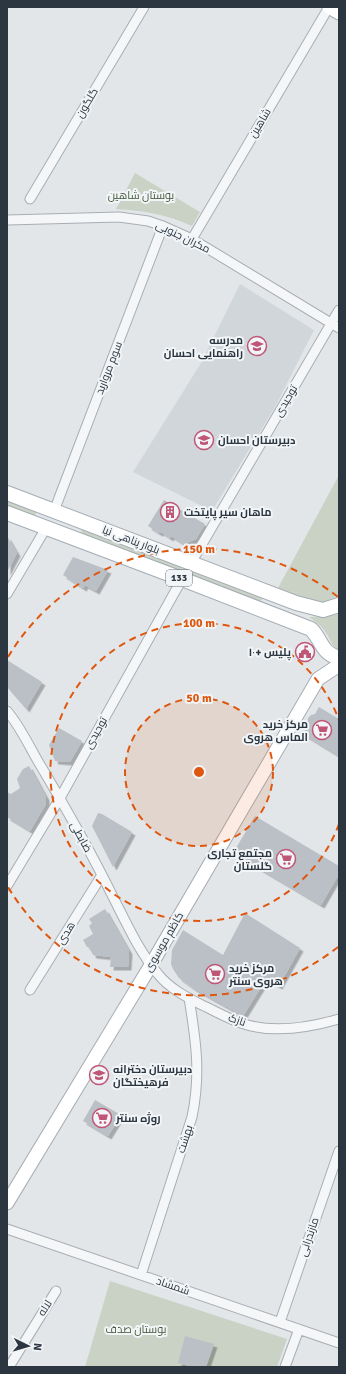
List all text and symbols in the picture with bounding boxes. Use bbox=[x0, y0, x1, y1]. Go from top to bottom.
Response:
street label: گلگون bbox=[73, 86, 101, 120]
street label: شاهین bbox=[246, 106, 274, 140]
park label: بوستان شاهین bbox=[108, 189, 174, 202]
street label: مکران جنوبی bbox=[154, 218, 212, 256]
place label: مدرسه راهنمایی احسان bbox=[164, 334, 243, 360]
school or university icon: مدرسه راهنمایی احسان bbox=[246, 335, 268, 357]
street label: سوم مروارید bbox=[93, 340, 126, 397]
street label: توحیدی bbox=[272, 383, 300, 419]
school or university icon: دبیرستان احسان bbox=[193, 429, 215, 451]
place label: دبیرستان احسان bbox=[218, 434, 295, 447]
building icon: ماهان سیر پایتخت bbox=[159, 501, 181, 523]
place label: ماهان سیر پایتخت bbox=[184, 506, 272, 521]
street label: بلوار پناهی نیا bbox=[100, 523, 162, 557]
text: 150 m bbox=[183, 542, 215, 557]
road number: 133 bbox=[166, 570, 192, 586]
text: 100 m bbox=[183, 616, 215, 631]
public building icon: پلیس +۱۰ bbox=[294, 641, 316, 663]
place label: پلیس +۱۰ bbox=[248, 646, 291, 661]
text: 50 m bbox=[186, 691, 212, 706]
street label: توحیدی bbox=[82, 715, 110, 751]
place label: مرکز خرید الماس هروی bbox=[243, 718, 308, 745]
supermarket icon: مرکز خرید الماس هروی bbox=[311, 719, 333, 741]
centre of rings bbox=[192, 765, 206, 779]
street label: ضابطی bbox=[67, 819, 95, 855]
place label: مجتمع تجاری گلستان bbox=[207, 847, 272, 873]
supermarket icon: مجتمع تجاری گلستان bbox=[275, 848, 297, 870]
street label: کاظم موسوی bbox=[142, 910, 187, 975]
street label: هدی bbox=[54, 919, 78, 947]
place label: مرکز خرید هروی سنتر bbox=[228, 962, 283, 989]
supermarket icon: مرکز خرید هروی سنتر bbox=[204, 963, 226, 985]
street label: نازک bbox=[227, 1011, 248, 1029]
place label: دبیرستان دخترانه فرهیختگان bbox=[113, 1063, 192, 1089]
school or university icon: دبیرستان دخترانه فرهیختگان bbox=[88, 1064, 110, 1086]
supermarket icon: روژه سنتر bbox=[91, 1107, 113, 1129]
place label: روژه سنتر bbox=[115, 1112, 161, 1126]
street label: بهشت bbox=[174, 1123, 196, 1155]
street label: مازندرانی bbox=[296, 1216, 322, 1258]
street label: شمشاد bbox=[155, 1274, 191, 1298]
street label: لاله bbox=[35, 1298, 55, 1318]
park label: بوستان صدف bbox=[106, 1323, 167, 1336]
north arrow bbox=[8, 1326, 48, 1366]
text: N bbox=[31, 1342, 44, 1351]

